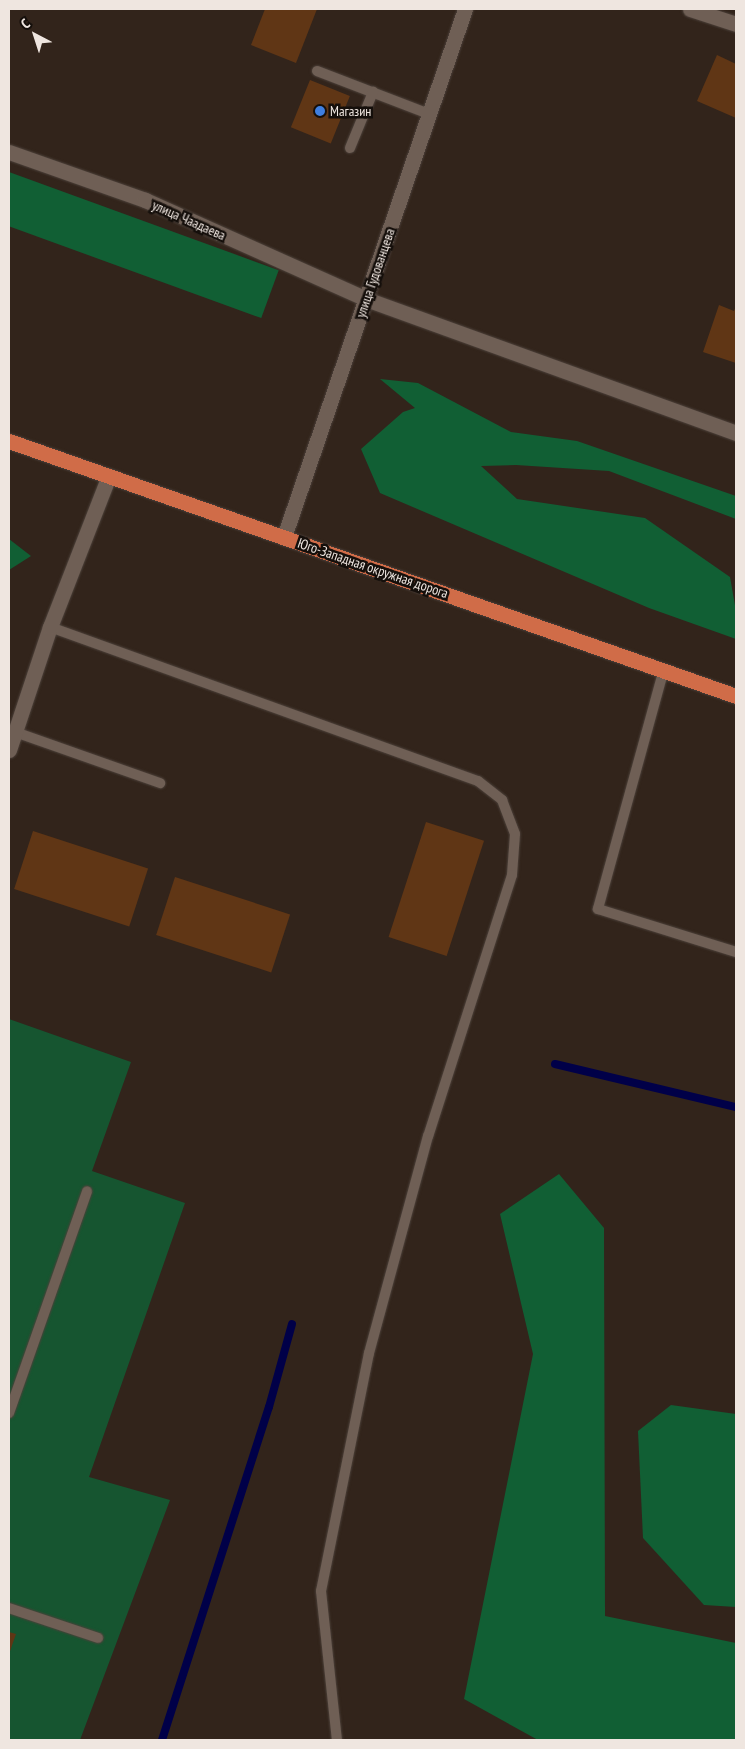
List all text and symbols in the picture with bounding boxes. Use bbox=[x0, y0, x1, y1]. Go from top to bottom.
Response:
north arrow bbox=[10, 10, 60, 60]
text: С bbox=[17, 15, 34, 32]
place label: Магазин bbox=[330, 103, 371, 119]
marker: Магазин bbox=[314, 105, 326, 117]
street label: улица Чаадаева bbox=[150, 196, 228, 244]
street label: улица Гудованцева bbox=[352, 226, 398, 320]
street label: Юго-Западная окружная дорога bbox=[296, 534, 450, 602]

